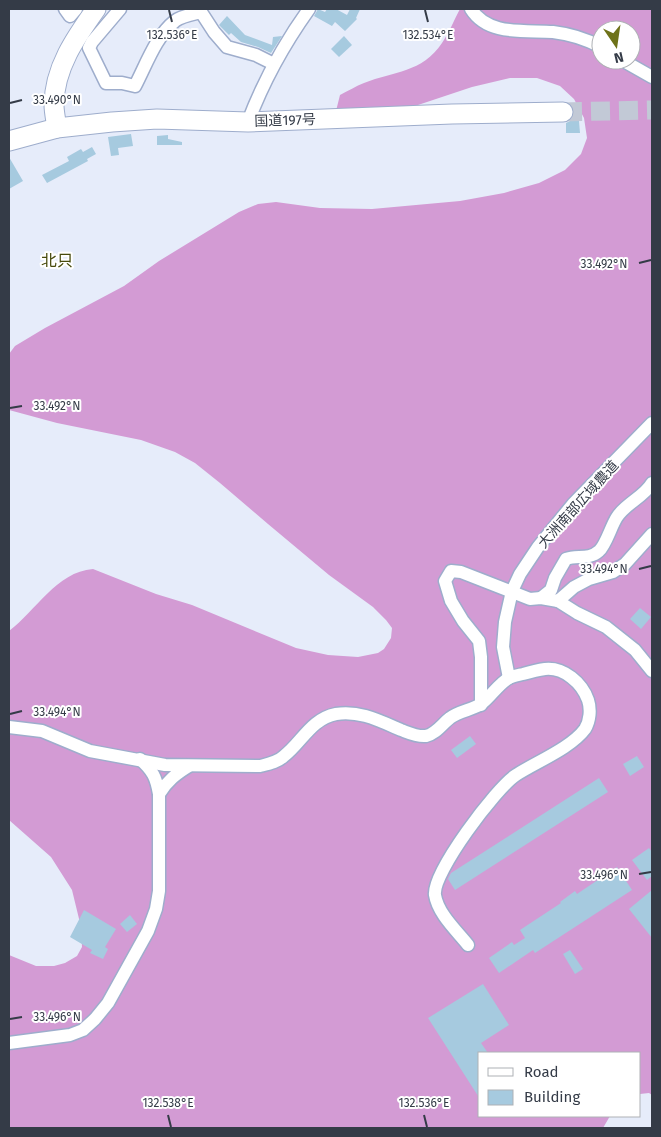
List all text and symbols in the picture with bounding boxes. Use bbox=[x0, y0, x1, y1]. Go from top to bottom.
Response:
north arrow bbox=[591, 20, 641, 70]
text: 132.536°E bbox=[147, 28, 197, 42]
text: 132.534°E bbox=[403, 28, 453, 42]
text: N bbox=[612, 48, 625, 67]
text: 33.490°N bbox=[33, 93, 81, 107]
street label: 国道197号 bbox=[254, 111, 316, 130]
district label: 北只 bbox=[41, 251, 73, 270]
text: 33.492°N bbox=[580, 257, 628, 271]
text: 33.492°N bbox=[33, 399, 81, 413]
street label: 大洲南部広域農道 bbox=[535, 457, 622, 552]
text: 33.494°N bbox=[580, 562, 628, 576]
text: 33.494°N bbox=[33, 705, 81, 719]
text: 33.496°N bbox=[580, 868, 628, 882]
text: 33.496°N bbox=[33, 1010, 81, 1024]
legend bbox=[478, 1052, 641, 1117]
text: Road bbox=[524, 1063, 559, 1081]
text: Building bbox=[524, 1088, 580, 1106]
text: 132.538°E bbox=[142, 1096, 194, 1110]
text: 132.536°E bbox=[399, 1096, 449, 1110]

